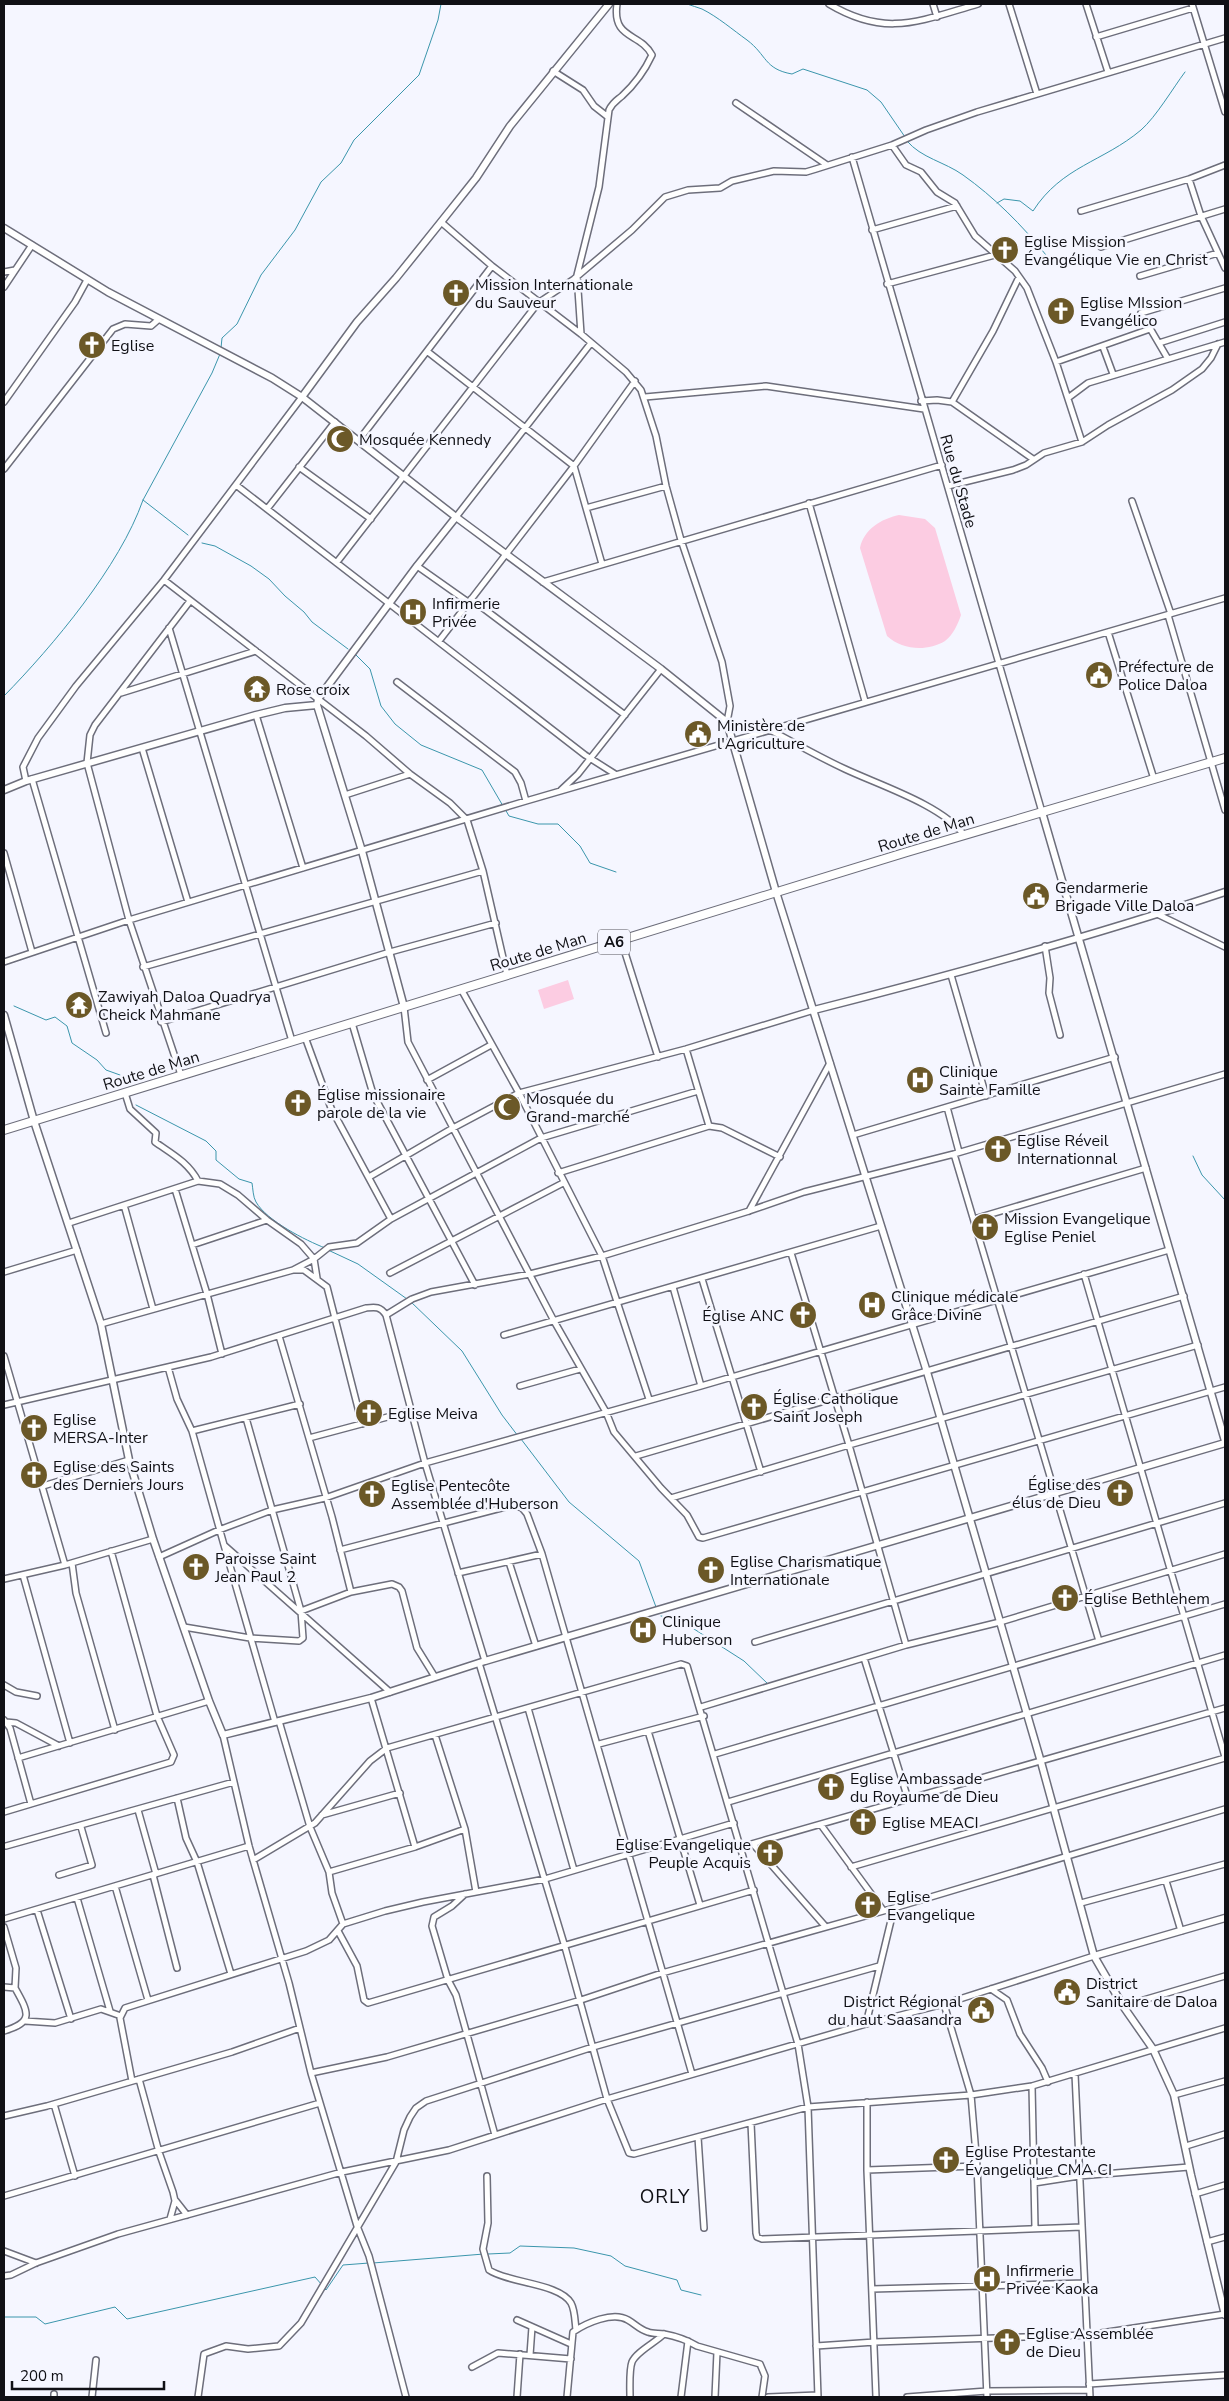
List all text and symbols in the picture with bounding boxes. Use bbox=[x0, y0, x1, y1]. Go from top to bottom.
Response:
place label: Eglise Mission Évangélique Vie en Christ bbox=[1024, 231, 1208, 271]
church icon: Eglise Mission Évangélique Vie en Christ bbox=[990, 235, 1020, 265]
place label: Mission Internationale du Sauveur bbox=[475, 274, 633, 314]
church icon: Mission Internationale du Sauveur bbox=[441, 278, 471, 308]
place label: Eglise MIssion Evangélico bbox=[1080, 292, 1182, 332]
church icon: Eglise MIssion Evangélico bbox=[1046, 296, 1076, 326]
church icon: Eglise bbox=[77, 330, 107, 360]
place label: Eglise bbox=[111, 335, 154, 357]
mosque icon: Mosquée Kennedy bbox=[325, 424, 355, 454]
place label: Mosquée Kennedy bbox=[359, 429, 492, 451]
street label: Rue du Stade bbox=[934, 432, 982, 531]
place label: Infirmerie Privée bbox=[432, 593, 500, 633]
hospital icon: Infirmerie Privée bbox=[398, 597, 428, 627]
place label: Préfecture de Police Daloa bbox=[1118, 656, 1214, 696]
public building icon: Préfecture de Police Daloa bbox=[1084, 660, 1114, 690]
temple icon: Rose croix bbox=[242, 674, 272, 704]
place label: Rose croix bbox=[276, 679, 350, 701]
place label: Ministère de l'Agriculture bbox=[717, 715, 805, 755]
public building icon: Ministère de l'Agriculture bbox=[683, 719, 713, 749]
street label: Route de Man bbox=[875, 808, 977, 858]
place label: Gendarmerie Brigade Ville Daloa bbox=[1055, 877, 1194, 917]
public building icon: Gendarmerie Brigade Ville Daloa bbox=[1021, 881, 1051, 911]
street label: Route de Man bbox=[487, 927, 589, 977]
road number: A6 bbox=[598, 930, 630, 954]
place label: Zawiyah Daloa Quadrya Cheick Mahmane bbox=[98, 986, 271, 1026]
temple icon: Zawiyah Daloa Quadrya Cheick Mahmane bbox=[64, 990, 94, 1020]
street label: Route de Man bbox=[100, 1046, 202, 1096]
place label: Clinique Sainte Famille bbox=[939, 1061, 1041, 1101]
hospital icon: Clinique Sainte Famille bbox=[905, 1065, 935, 1095]
place label: Église missionaire parole de la vie bbox=[317, 1084, 445, 1124]
church icon: Église missionaire parole de la vie bbox=[283, 1088, 313, 1118]
place label: Mosquée du Grand-marché bbox=[526, 1088, 630, 1128]
mosque icon: Mosquée du Grand-marché bbox=[492, 1092, 522, 1122]
place label: Eglise Réveil Internationnal bbox=[1017, 1130, 1117, 1170]
church icon: Eglise Réveil Internationnal bbox=[983, 1134, 1013, 1164]
place label: Mission Evangelique Eglise Peniel bbox=[1004, 1208, 1151, 1248]
church icon: Mission Evangelique Eglise Peniel bbox=[970, 1212, 1000, 1242]
place label: Clinique médicale Grâce Divine bbox=[891, 1286, 1018, 1326]
hospital icon: Clinique médicale Grâce Divine bbox=[857, 1290, 887, 1320]
church icon: Église ANC bbox=[788, 1300, 818, 1330]
place label: Église ANC bbox=[702, 1305, 784, 1327]
place label: Église Catholique Saint Joseph bbox=[773, 1388, 898, 1428]
church icon: Église Catholique Saint Joseph bbox=[739, 1392, 769, 1422]
church icon: Eglise Meiva bbox=[354, 1398, 384, 1428]
place label: Eglise Meiva bbox=[388, 1403, 478, 1425]
place label: Eglise MERSA-Inter bbox=[53, 1409, 148, 1449]
church icon: Eglise MERSA-Inter bbox=[19, 1413, 49, 1443]
place label: Eglise des Saints des Derniers Jours bbox=[53, 1456, 184, 1496]
church icon: Eglise des Saints des Derniers Jours bbox=[19, 1460, 49, 1490]
place label: Église des élus de Dieu bbox=[1012, 1474, 1101, 1514]
place label: Eglise Pentecôte Assemblée d'Huberson bbox=[391, 1475, 558, 1515]
church icon: Église des élus de Dieu bbox=[1105, 1478, 1135, 1508]
church icon: Eglise Pentecôte Assemblée d'Huberson bbox=[357, 1479, 387, 1509]
place label: Paroisse Saint Jean Paul 2 bbox=[214, 1548, 317, 1588]
place label: Eglise Charismatique Internationale bbox=[730, 1551, 881, 1591]
church icon: Paroisse Saint Jean Paul 2 bbox=[181, 1552, 211, 1582]
church icon: Eglise Charismatique Internationale bbox=[696, 1555, 726, 1585]
church icon: Église Bethlehem bbox=[1050, 1583, 1080, 1613]
place label: Église Bethlehem bbox=[1084, 1588, 1210, 1610]
place label: Clinique Huberson bbox=[662, 1611, 732, 1651]
hospital icon: Clinique Huberson bbox=[628, 1615, 658, 1645]
place label: Eglise Ambassade du Royaume de Dieu bbox=[850, 1768, 999, 1808]
church icon: Eglise Ambassade du Royaume de Dieu bbox=[816, 1772, 846, 1802]
church icon: Eglise MEACI bbox=[848, 1807, 878, 1837]
place label: Eglise MEACI bbox=[882, 1812, 979, 1834]
place label: Eglise Evangelique Peuple Acquis bbox=[616, 1834, 751, 1874]
church icon: Eglise Evangelique Peuple Acquis bbox=[755, 1838, 785, 1868]
place label: Eglise Evangelique bbox=[887, 1886, 975, 1926]
church icon: Eglise Evangelique bbox=[853, 1890, 883, 1920]
place label: District Sanitaire de Daloa bbox=[1086, 1973, 1218, 2013]
public building icon: District Sanitaire de Daloa bbox=[1052, 1977, 1082, 2007]
place label: District Régional du haut Saasandra bbox=[828, 1991, 962, 2031]
public building icon: District Régional du haut Saasandra bbox=[966, 1995, 996, 2025]
place label: Eglise Protestante Évangelique CMA CI bbox=[965, 2141, 1112, 2181]
church icon: Eglise Protestante Évangelique CMA CI bbox=[931, 2145, 961, 2175]
district label: ORLY bbox=[640, 2184, 690, 2210]
place label: Infirmerie Privée Kaoka bbox=[1006, 2260, 1098, 2300]
hospital icon: Infirmerie Privée Kaoka bbox=[972, 2264, 1002, 2294]
place label: Eglise Assemblée de Dieu bbox=[1026, 2323, 1154, 2363]
church icon: Eglise Assemblée de Dieu bbox=[992, 2327, 1022, 2357]
scale bar bbox=[12, 2358, 165, 2390]
text: 200 m bbox=[20, 2366, 64, 2386]

